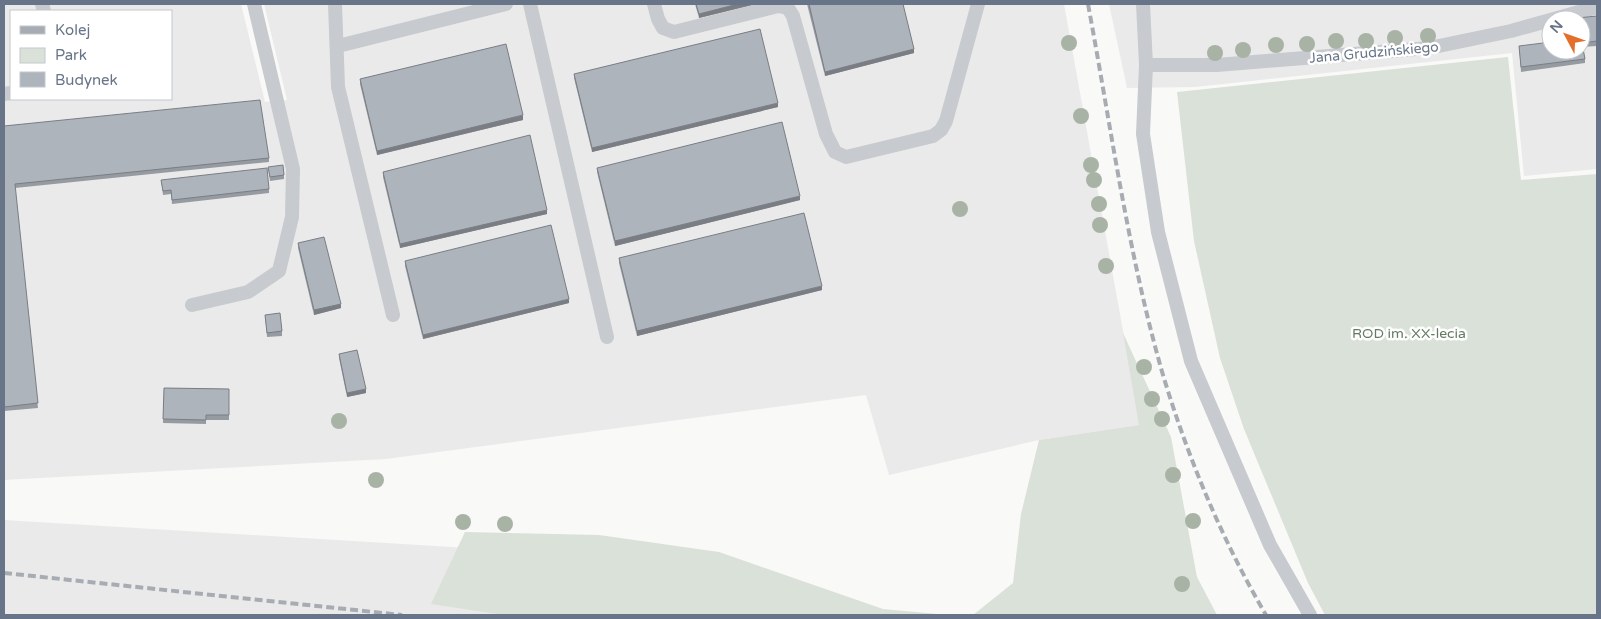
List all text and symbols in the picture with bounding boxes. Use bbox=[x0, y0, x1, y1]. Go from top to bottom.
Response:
legend bbox=[10, 10, 172, 100]
north arrow bbox=[1541, 10, 1591, 60]
text: N bbox=[1546, 17, 1567, 37]
text: Kolej bbox=[55, 21, 90, 39]
street label: Jana Grudzińskiego bbox=[1309, 38, 1439, 67]
text: Park bbox=[55, 46, 87, 64]
text: Budynek bbox=[55, 71, 118, 89]
park label: ROD im. XX-lecia bbox=[1352, 325, 1466, 342]

